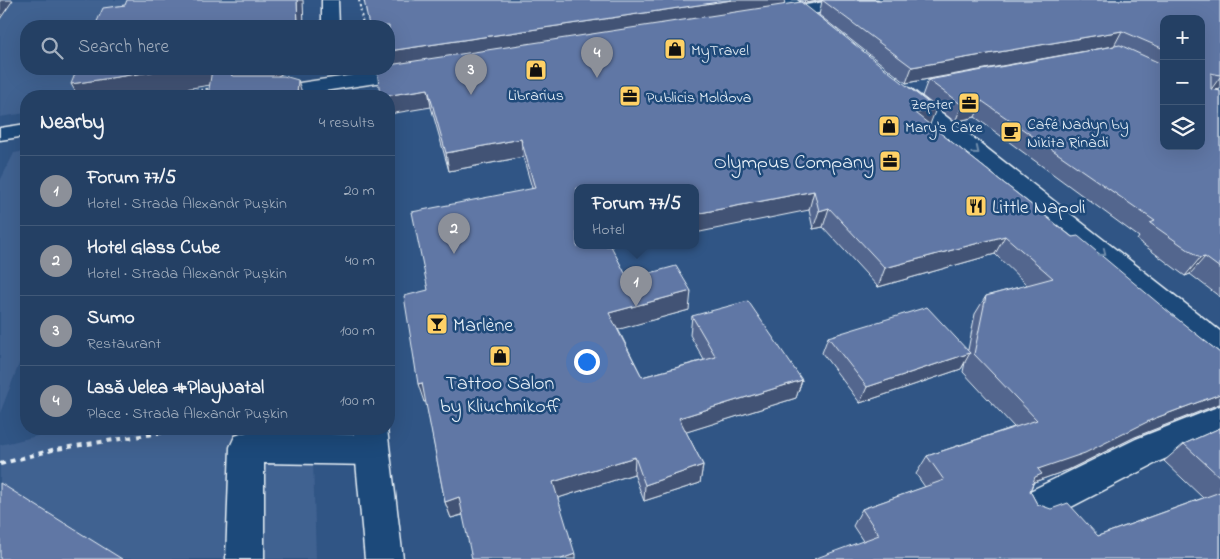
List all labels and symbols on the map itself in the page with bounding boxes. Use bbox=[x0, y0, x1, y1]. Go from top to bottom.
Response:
pin: 4 bbox=[581, 37, 613, 78]
shop icon: MyTravel bbox=[663, 37, 687, 61]
place label: MyTravel bbox=[691, 39, 749, 63]
pin: 3 bbox=[455, 54, 487, 95]
shop icon: Librarius bbox=[524, 58, 548, 82]
place label: Librarius bbox=[508, 84, 564, 108]
office icon: Publicis Moldova bbox=[618, 84, 642, 108]
place label: Publicis Moldova bbox=[646, 86, 751, 110]
office icon: Zepter bbox=[957, 91, 981, 115]
place label: Zepter bbox=[911, 93, 953, 117]
place label: Café Nadyn by Nikita Rinadi bbox=[1027, 113, 1129, 155]
shop icon: Mary's Cake bbox=[877, 114, 901, 138]
place label: Mary's Cake bbox=[905, 116, 983, 140]
cafe icon: Café Nadyn by Nikita Rinadi bbox=[999, 120, 1023, 144]
one-way arrow bbox=[970, 145, 979, 153]
place label: Olympus Company bbox=[714, 149, 874, 178]
office icon: Olympus Company bbox=[878, 149, 902, 173]
restaurant icon: Little Napoli bbox=[964, 194, 988, 218]
place label: Little Napoli bbox=[992, 194, 1086, 223]
pin: 2 bbox=[438, 213, 470, 254]
one-way arrow bbox=[1097, 247, 1106, 256]
pin: 1 bbox=[620, 266, 652, 307]
bar icon: Marlène bbox=[425, 312, 449, 336]
place label: Marlène bbox=[453, 312, 513, 341]
shop icon: Tattoo Salon by Kliuchnikoff bbox=[488, 344, 512, 368]
your location bbox=[574, 349, 600, 375]
place label: Tattoo Salon by Kliuchnikoff bbox=[440, 370, 561, 422]

